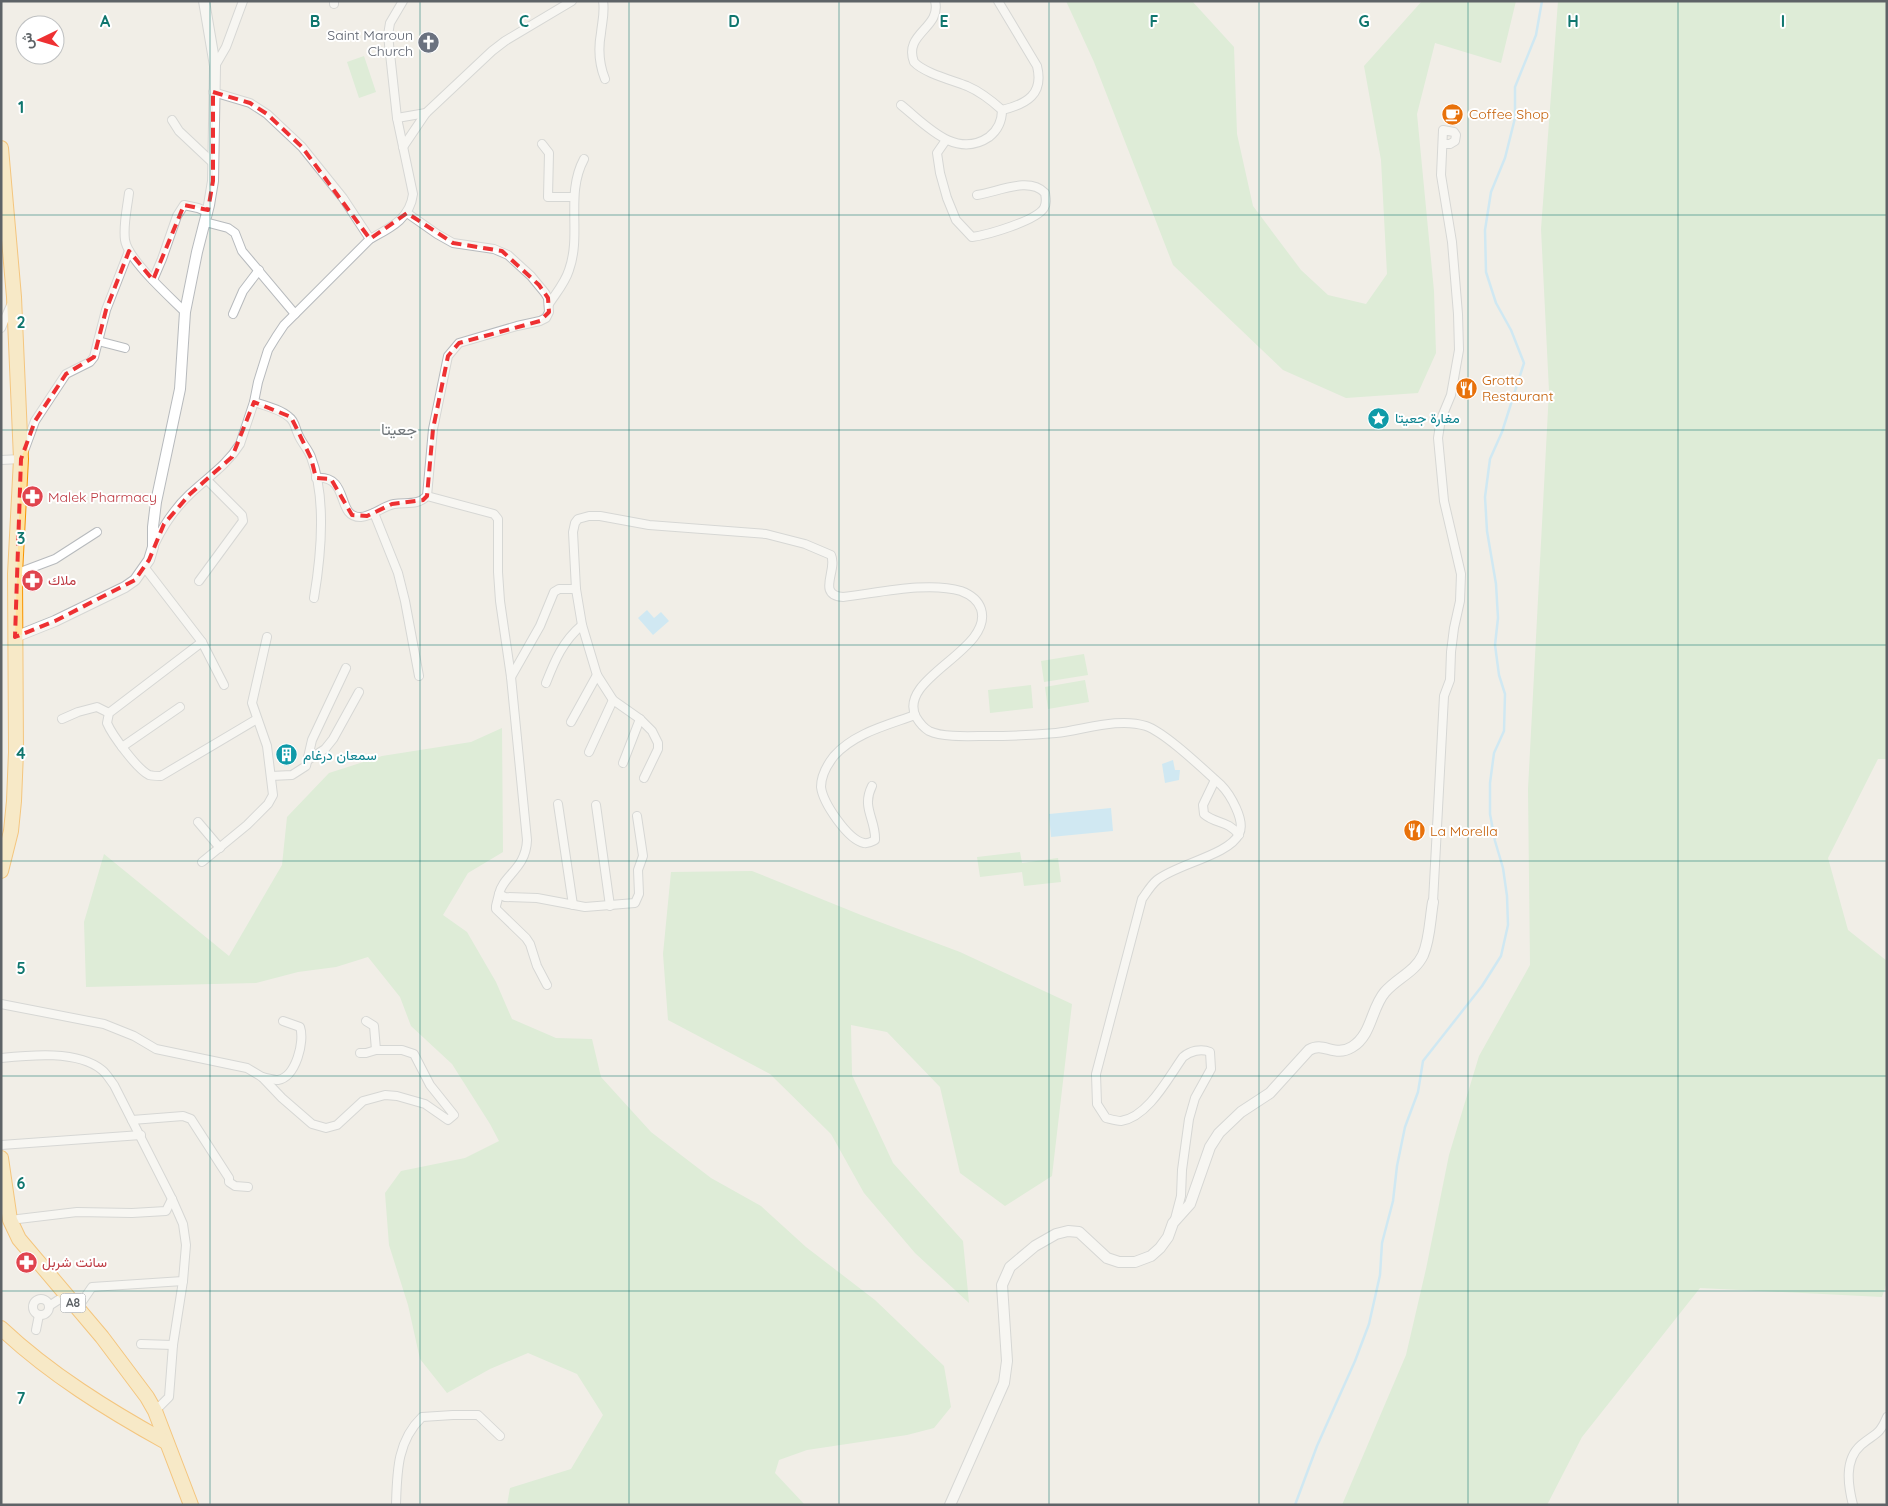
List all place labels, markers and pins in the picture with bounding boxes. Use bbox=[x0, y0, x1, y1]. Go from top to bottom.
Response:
place label: Saint Maroun Church bbox=[327, 26, 413, 60]
church icon: Saint Maroun Church bbox=[417, 31, 441, 55]
cafe icon: Coffee Shop bbox=[1441, 102, 1465, 126]
place label: Coffee Shop bbox=[1469, 105, 1549, 123]
place label: Grotto Restaurant bbox=[1482, 371, 1554, 405]
restaurant icon: Grotto Restaurant bbox=[1454, 376, 1478, 400]
place icon: مغارة جعيتا bbox=[1367, 406, 1391, 430]
place label: مغارة جعيتا bbox=[1395, 409, 1460, 427]
pharmacy icon: Malek Pharmacy bbox=[20, 485, 44, 509]
place label: Malek Pharmacy bbox=[48, 488, 157, 506]
pharmacy icon: ملاك bbox=[20, 568, 44, 592]
place label: ملاك bbox=[48, 571, 76, 589]
building icon: سمعان درغام bbox=[275, 743, 299, 767]
place label: سمعان درغام bbox=[303, 746, 377, 764]
restaurant icon: La Morella bbox=[1402, 819, 1426, 843]
place label: La Morella bbox=[1430, 822, 1498, 840]
pharmacy icon: سانت شربل bbox=[14, 1250, 38, 1274]
place label: سانت شربل bbox=[42, 1253, 107, 1271]

